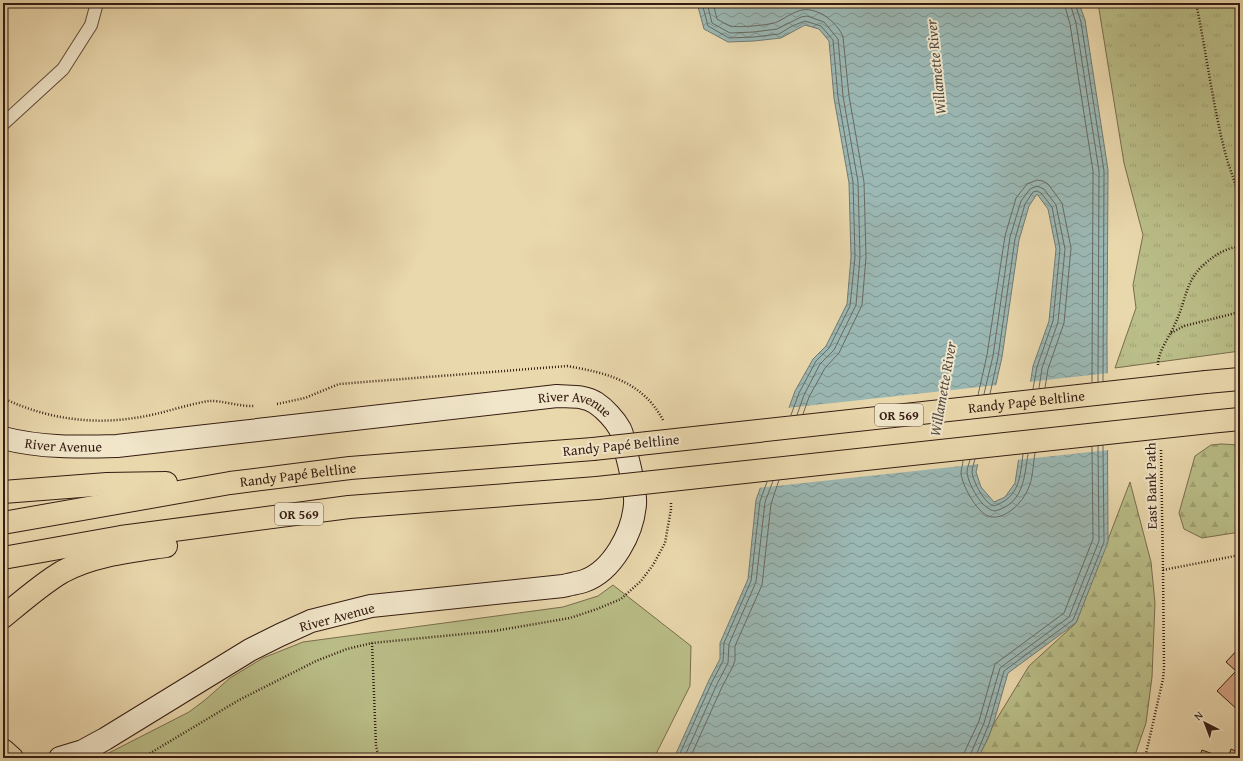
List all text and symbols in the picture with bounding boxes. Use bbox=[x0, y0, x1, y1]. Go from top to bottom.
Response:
water label: Willamette River bbox=[920, 18, 951, 116]
water label: Willamette River bbox=[924, 340, 961, 438]
street label: Randy Papé Beltline bbox=[967, 385, 1086, 418]
street label: River Avenue bbox=[537, 386, 617, 422]
road number: OR 569 bbox=[875, 404, 923, 426]
street label: Randy Papé Beltline bbox=[562, 429, 681, 461]
street label: River Avenue bbox=[23, 433, 103, 457]
street label: East Bank Path bbox=[1140, 442, 1162, 530]
street label: Randy Papé Beltline bbox=[239, 458, 357, 492]
road number: OR 569 bbox=[275, 503, 323, 525]
street label: River Avenue bbox=[297, 597, 377, 637]
north arrow bbox=[1185, 703, 1225, 743]
text: N bbox=[1190, 707, 1207, 724]

